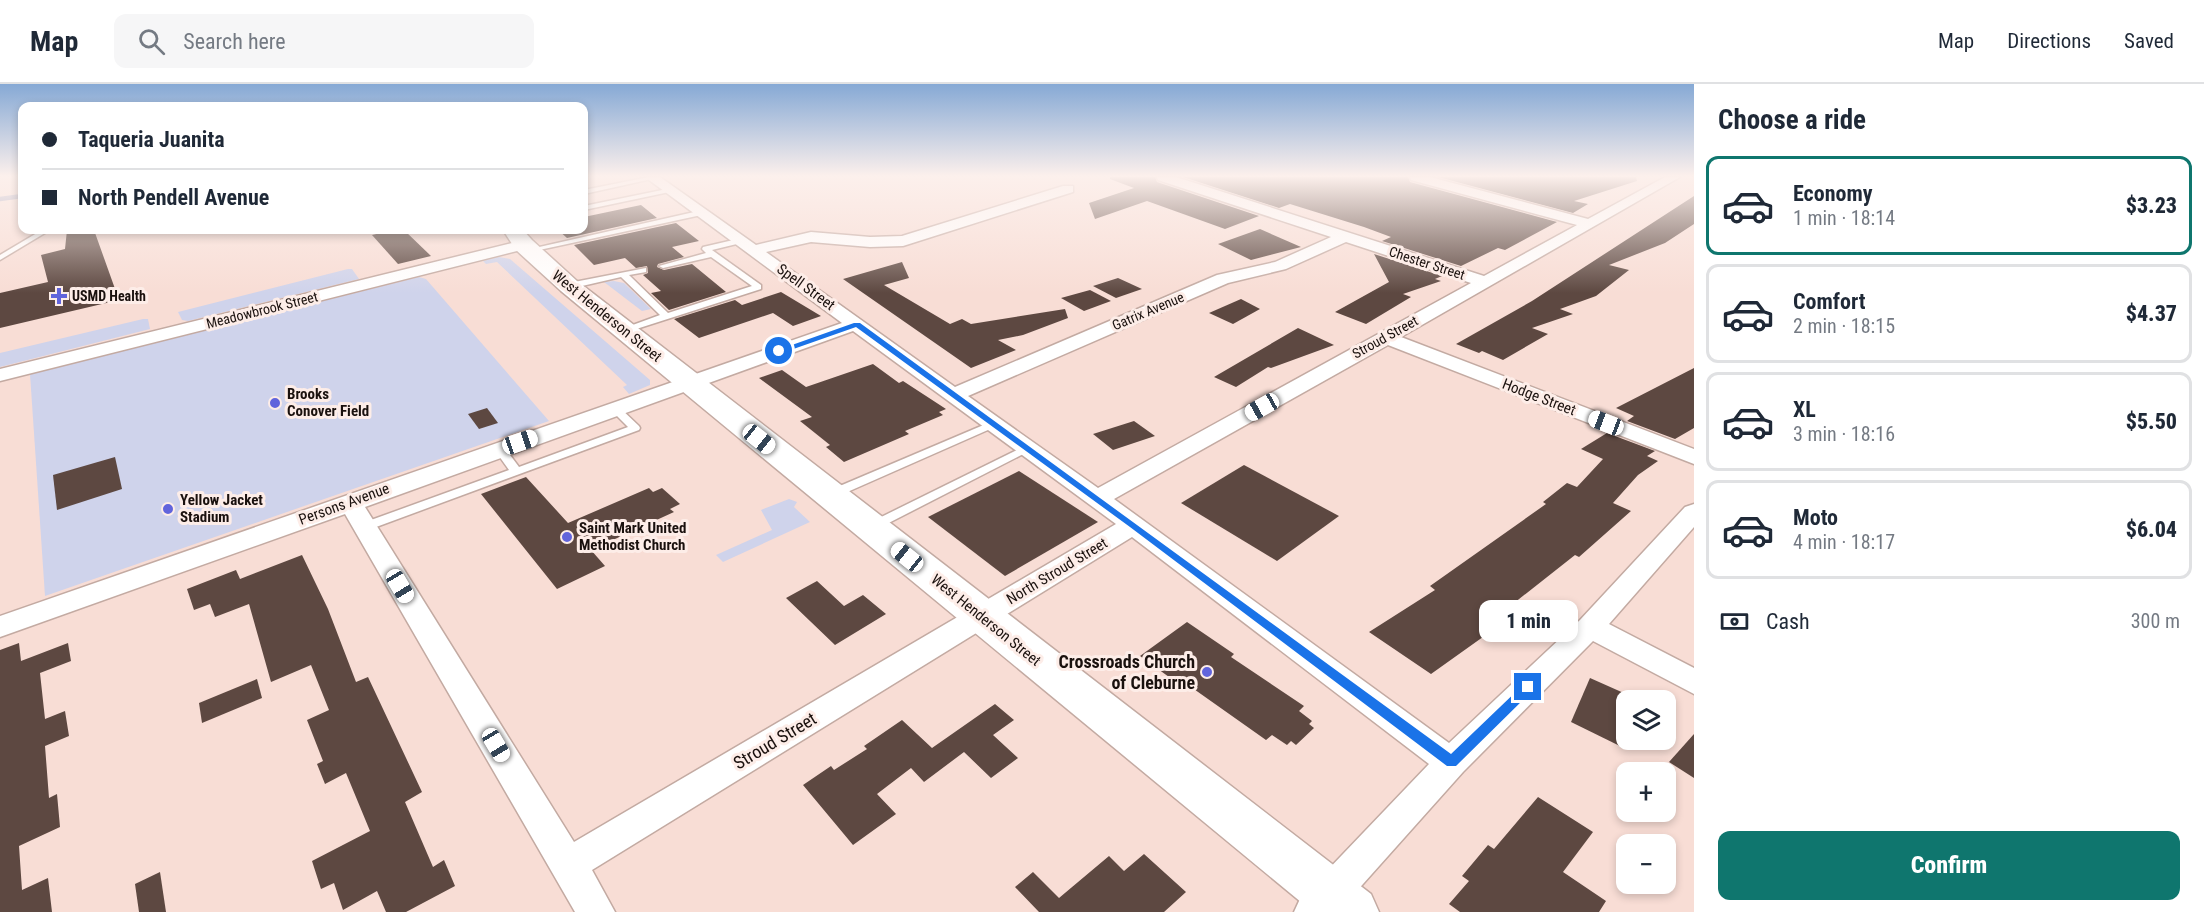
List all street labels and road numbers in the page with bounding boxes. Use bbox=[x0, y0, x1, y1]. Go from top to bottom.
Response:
street label: Chester Street bbox=[1387, 243, 1467, 283]
street label: Spell Street bbox=[773, 260, 839, 314]
street label: West Henderson Street bbox=[549, 266, 665, 366]
street label: Meadowbrook Street bbox=[205, 288, 319, 332]
street label: Gatrix Avenue bbox=[1110, 289, 1187, 333]
street label: Stroud Street bbox=[1350, 312, 1420, 362]
street label: Hodge Street bbox=[1500, 375, 1578, 419]
street label: Persons Avenue bbox=[296, 479, 392, 529]
street label: North Stroud Street bbox=[1003, 534, 1111, 608]
street label: West Henderson Street bbox=[928, 570, 1044, 670]
street label: Stroud Street bbox=[729, 708, 820, 774]

